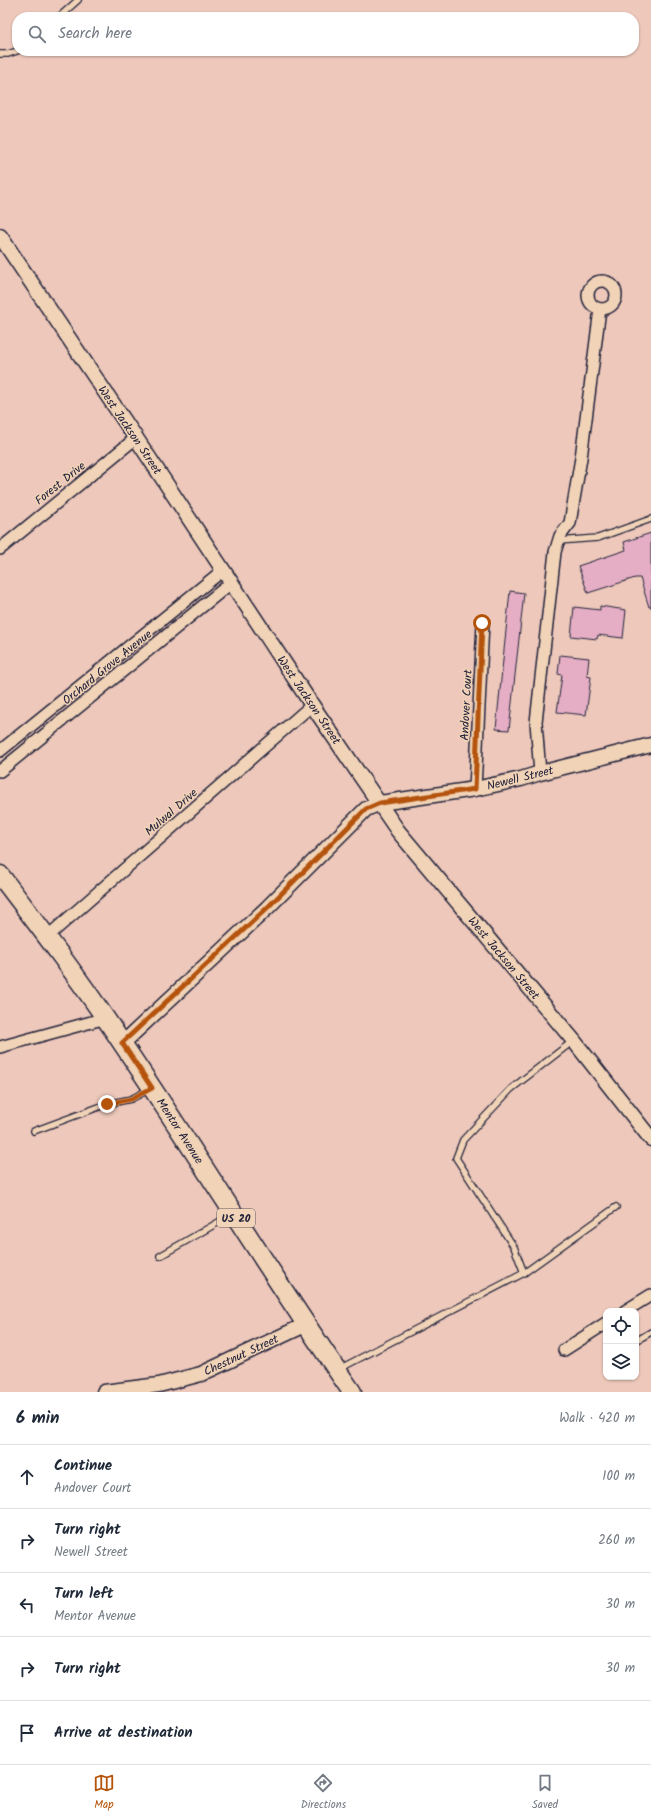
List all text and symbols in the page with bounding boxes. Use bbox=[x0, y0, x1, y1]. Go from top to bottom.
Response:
search box bbox=[12, 12, 639, 56]
text: Search here bbox=[58, 22, 132, 46]
icon: search bbox=[26, 23, 48, 45]
street label: West Jackson Street bbox=[93, 382, 167, 479]
street label: Forest Drive bbox=[31, 457, 90, 510]
route start bbox=[473, 614, 491, 632]
street label: Orchard Grove Avenue bbox=[58, 625, 157, 710]
street label: West Jackson Street bbox=[272, 652, 346, 749]
street label: Andover Court bbox=[455, 669, 478, 741]
street label: Newell Street bbox=[485, 761, 556, 796]
street label: Mulwal Drive bbox=[141, 784, 202, 841]
street label: West Jackson Street bbox=[463, 912, 544, 1004]
street label: Mentor Avenue bbox=[151, 1094, 208, 1169]
route end bbox=[98, 1095, 116, 1113]
road number: US 20 bbox=[217, 1209, 255, 1227]
map controls bbox=[603, 1308, 639, 1380]
button: locate bbox=[603, 1308, 639, 1344]
street label: Chestnut Street bbox=[201, 1330, 282, 1381]
button: layers bbox=[603, 1344, 639, 1380]
text: 6 min bbox=[16, 1405, 60, 1432]
text: Walk · 420 m bbox=[559, 1408, 635, 1429]
text: Continue bbox=[54, 1454, 112, 1478]
icon: ahead bbox=[16, 1466, 38, 1488]
text: 100 m bbox=[602, 1466, 635, 1487]
text: Andover Court bbox=[54, 1478, 131, 1499]
text: Turn right bbox=[54, 1518, 121, 1542]
icon: right bbox=[16, 1530, 38, 1552]
text: 260 m bbox=[598, 1530, 635, 1551]
text: Newell Street bbox=[54, 1542, 128, 1563]
text: Turn left bbox=[54, 1582, 114, 1606]
icon: left bbox=[16, 1594, 38, 1616]
text: 30 m bbox=[606, 1594, 635, 1615]
text: Mentor Avenue bbox=[54, 1606, 136, 1627]
text: Turn right bbox=[54, 1657, 121, 1681]
icon: right bbox=[16, 1658, 38, 1680]
text: 30 m bbox=[606, 1658, 635, 1679]
text: Arrive at destination bbox=[54, 1721, 193, 1745]
icon: arrive bbox=[16, 1722, 38, 1744]
tab: Map bbox=[93, 1772, 115, 1814]
tab: Directions bbox=[301, 1772, 346, 1814]
tab: Saved bbox=[532, 1772, 558, 1814]

